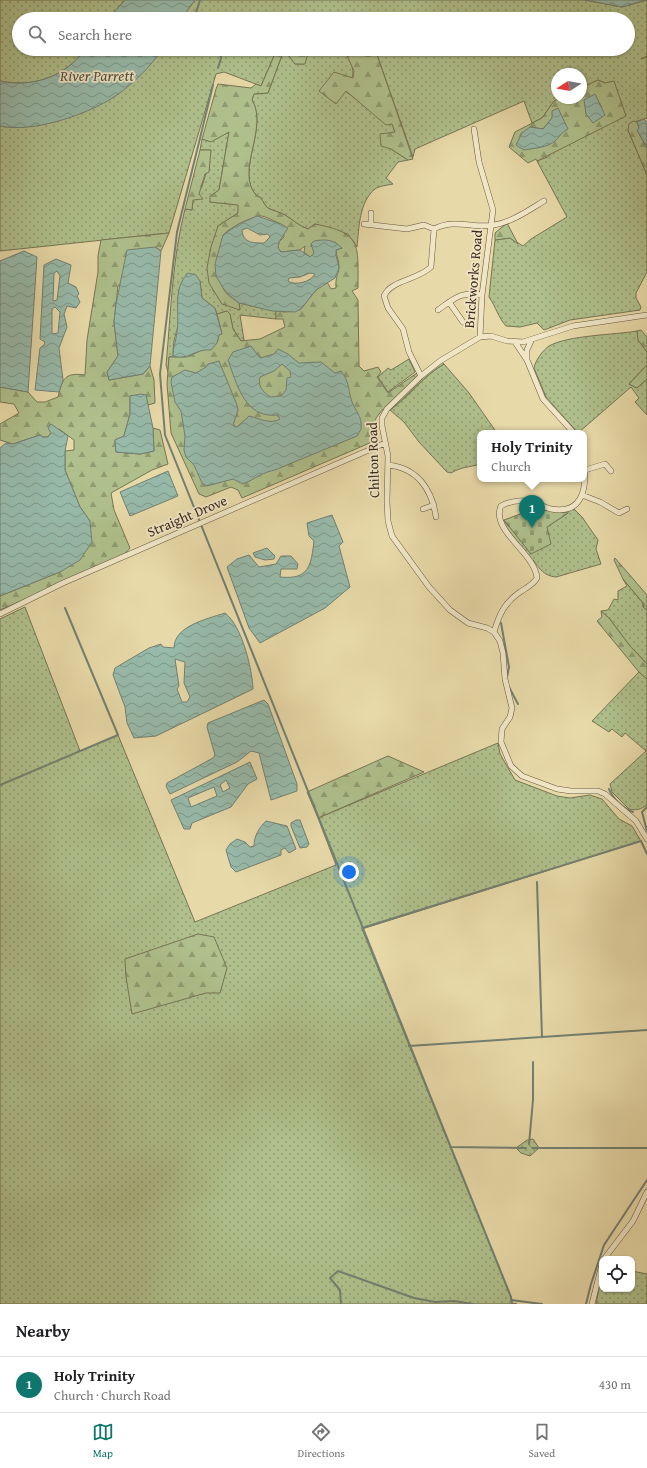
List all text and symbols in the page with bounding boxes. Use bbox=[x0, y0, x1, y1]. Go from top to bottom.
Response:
search box bbox=[12, 12, 635, 56]
icon: search bbox=[26, 23, 48, 45]
text: Search here bbox=[58, 24, 132, 45]
water label: River Parrett bbox=[59, 65, 134, 86]
north arrow bbox=[551, 68, 587, 104]
street label: Brickworks Road bbox=[459, 229, 487, 329]
street label: Chilton Road bbox=[362, 421, 384, 498]
popup bbox=[477, 430, 587, 482]
text: Holy Trinity bbox=[491, 436, 573, 457]
text: Church bbox=[491, 457, 531, 476]
street label: Straight Drove bbox=[144, 490, 230, 542]
pin: 1 bbox=[519, 495, 545, 528]
your location bbox=[339, 862, 359, 882]
map controls bbox=[599, 1256, 635, 1292]
button: locate bbox=[599, 1256, 635, 1292]
text: Nearby bbox=[16, 1318, 70, 1343]
text: Holy Trinity bbox=[54, 1365, 135, 1386]
text: 1 bbox=[26, 1375, 32, 1394]
text: 430 m bbox=[599, 1375, 631, 1394]
text: Church · Church Road bbox=[54, 1386, 171, 1405]
tab: Map bbox=[92, 1421, 114, 1461]
tab: Directions bbox=[298, 1421, 345, 1461]
tab: Saved bbox=[528, 1421, 555, 1461]

